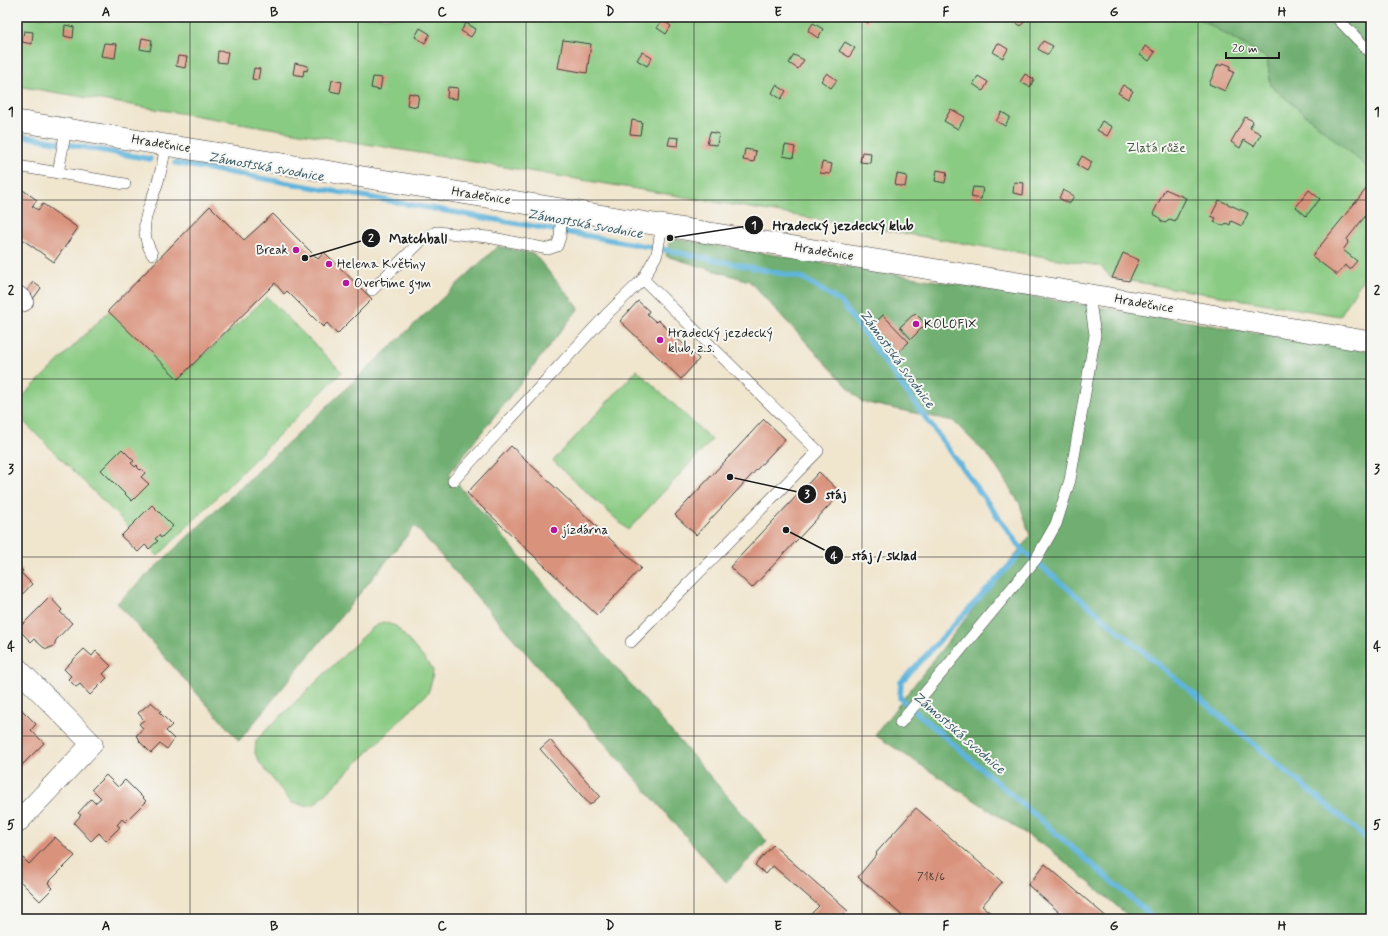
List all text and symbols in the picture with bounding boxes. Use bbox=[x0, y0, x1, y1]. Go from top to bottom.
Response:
text: A bbox=[102, 4, 110, 21]
text: B bbox=[270, 4, 279, 21]
text: C bbox=[437, 4, 447, 21]
text: D bbox=[606, 4, 615, 21]
text: E bbox=[774, 4, 782, 21]
text: F bbox=[943, 4, 950, 21]
text: G bbox=[1110, 4, 1119, 21]
text: H bbox=[1278, 4, 1287, 21]
scale bar bbox=[1226, 34, 1279, 60]
text: 20 m bbox=[1232, 41, 1258, 57]
text: 1 bbox=[8, 104, 14, 121]
text: 1 bbox=[1374, 104, 1380, 121]
street label: Hradečnice bbox=[130, 131, 192, 157]
park label: Zlatá růže bbox=[1126, 140, 1186, 157]
water label: Zámostská svodnice bbox=[206, 148, 326, 186]
street label: Hradečnice bbox=[450, 183, 512, 209]
water label: Zámostská svodnice bbox=[525, 205, 645, 243]
callout: Hradecký jezdecký klub bbox=[744, 212, 921, 238]
text: Hradecký jezdecký klub bbox=[772, 217, 914, 235]
text: 1 bbox=[751, 218, 757, 234]
callout: Matchball bbox=[361, 225, 455, 251]
text: Matchball bbox=[389, 230, 447, 248]
text: 2 bbox=[368, 231, 374, 247]
street label: Hradečnice bbox=[793, 239, 855, 265]
place label: Break bbox=[256, 242, 289, 259]
marker: Break bbox=[291, 245, 301, 255]
place label: Helena Květiny bbox=[337, 256, 426, 273]
marker: Helena Květiny bbox=[324, 259, 334, 269]
place label: Overtime gym bbox=[354, 275, 431, 294]
marker: Overtime gym bbox=[341, 278, 351, 288]
text: 2 bbox=[8, 282, 15, 299]
text: 2 bbox=[1374, 282, 1381, 299]
street label: Hradečnice bbox=[1113, 290, 1175, 318]
water label: Zámostská svodnice bbox=[855, 306, 939, 412]
place label: KOLOFIX bbox=[924, 316, 976, 333]
marker: KOLOFIX bbox=[911, 319, 921, 329]
place label: Hradecký jezdecký klub, z.s. bbox=[668, 325, 773, 357]
marker: Hradecký jezdecký klub, z.s. bbox=[655, 335, 665, 345]
text: 3 bbox=[8, 461, 14, 478]
text: 3 bbox=[1374, 461, 1380, 478]
callout: stáj bbox=[797, 481, 854, 507]
text: stáj bbox=[825, 486, 847, 504]
text: 3 bbox=[804, 487, 810, 503]
place label: jízdárna bbox=[561, 522, 609, 539]
marker: jízdárna bbox=[549, 525, 559, 535]
callout: stáj / sklad bbox=[824, 542, 925, 568]
text: stáj / sklad bbox=[851, 547, 917, 565]
text: 4 bbox=[831, 549, 838, 565]
text: 4 bbox=[7, 639, 15, 656]
text: 4 bbox=[1373, 639, 1381, 656]
water label: Zámostská svodnice bbox=[909, 688, 1010, 779]
text: 5 bbox=[7, 817, 15, 834]
text: 5 bbox=[1373, 817, 1381, 834]
house number: 718/6 bbox=[917, 870, 945, 884]
text: A bbox=[102, 918, 110, 935]
text: B bbox=[270, 918, 279, 935]
text: C bbox=[437, 918, 447, 935]
text: D bbox=[606, 918, 615, 935]
text: E bbox=[774, 918, 782, 935]
text: F bbox=[943, 918, 950, 935]
text: G bbox=[1110, 918, 1119, 935]
text: H bbox=[1278, 918, 1287, 935]

